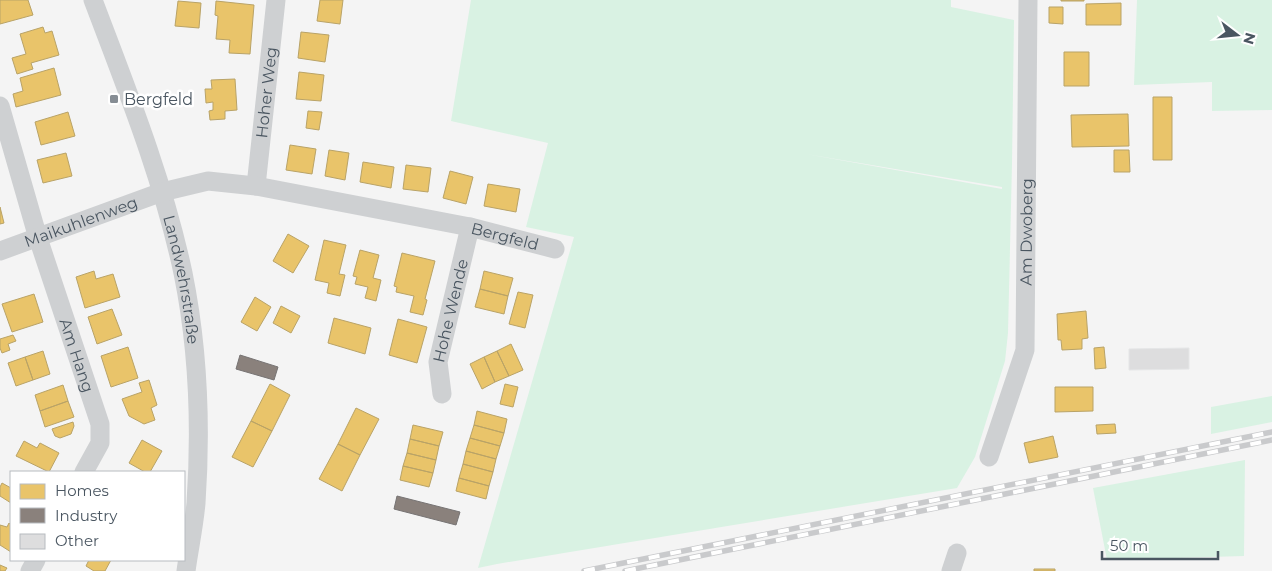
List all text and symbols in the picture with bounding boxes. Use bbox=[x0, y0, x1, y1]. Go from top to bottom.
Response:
north arrow bbox=[1212, 10, 1262, 60]
text: N bbox=[1239, 31, 1260, 47]
street label: Hoher Weg bbox=[252, 46, 281, 139]
place label: Bergfeld bbox=[124, 90, 193, 109]
marker: Bergfeld bbox=[108, 93, 120, 105]
street label: Am Dwoberg bbox=[1017, 178, 1036, 286]
street label: Maikuhlenweg bbox=[22, 193, 140, 251]
street label: Landwehrstraße bbox=[159, 213, 203, 345]
street label: Bergfeld bbox=[469, 219, 541, 254]
street label: Hohe Wende bbox=[429, 257, 472, 364]
street label: Am Hang bbox=[55, 316, 98, 395]
legend bbox=[10, 471, 185, 561]
text: Homes bbox=[55, 481, 109, 500]
text: Industry bbox=[55, 506, 118, 525]
scale bar bbox=[1102, 528, 1218, 560]
text: Other bbox=[55, 531, 99, 550]
text: 50 m bbox=[1110, 536, 1148, 555]

